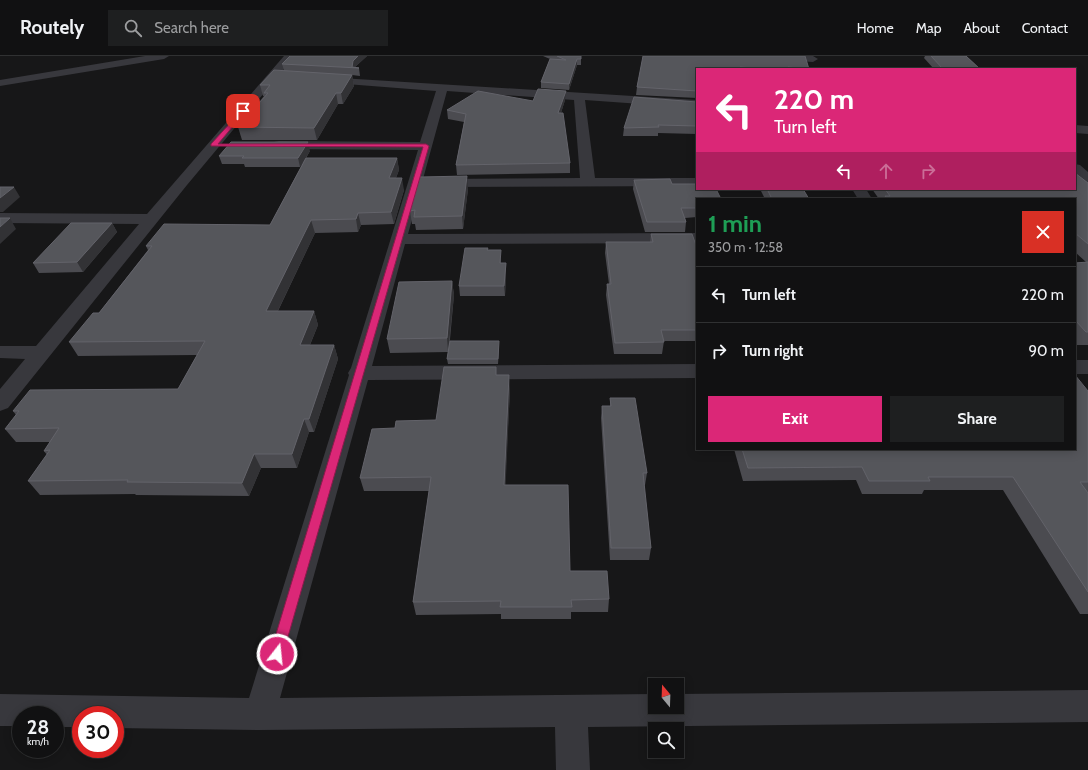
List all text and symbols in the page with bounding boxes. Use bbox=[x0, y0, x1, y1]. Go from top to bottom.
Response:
search box bbox=[108, 10, 388, 46]
text: Routely bbox=[20, 16, 84, 39]
icon: search bbox=[122, 17, 144, 39]
text: Search here bbox=[154, 19, 229, 37]
text: Home bbox=[857, 19, 894, 37]
text: Map bbox=[916, 19, 941, 37]
text: About bbox=[963, 19, 1000, 37]
text: Contact bbox=[1022, 19, 1068, 37]
text: 220 m bbox=[774, 82, 854, 116]
icon: left bbox=[708, 84, 760, 136]
pin bbox=[226, 94, 260, 128]
icon: arrive bbox=[232, 100, 254, 122]
text: Turn left bbox=[774, 116, 837, 138]
icon: left bbox=[833, 160, 855, 182]
icon: ahead bbox=[875, 160, 897, 182]
icon: right bbox=[917, 160, 939, 182]
text: 1 min bbox=[708, 209, 762, 238]
button: close bbox=[1022, 211, 1064, 253]
text: 350 m · 12:58 bbox=[708, 239, 783, 255]
icon: left bbox=[708, 284, 730, 306]
text: Turn left bbox=[742, 286, 796, 304]
text: 220 m bbox=[1021, 286, 1064, 304]
icon: right bbox=[708, 340, 730, 362]
text: Turn right bbox=[742, 342, 803, 360]
text: 90 m bbox=[1028, 342, 1064, 360]
button: Exit bbox=[708, 396, 882, 442]
button: Share bbox=[890, 396, 1064, 442]
position arrow bbox=[256, 633, 298, 675]
north arrow bbox=[648, 678, 684, 714]
map controls bbox=[648, 678, 684, 758]
speed limit sign: 30 bbox=[72, 706, 124, 758]
text: 28 bbox=[27, 715, 49, 739]
button: search bbox=[648, 722, 684, 758]
text: km/h bbox=[27, 735, 49, 748]

